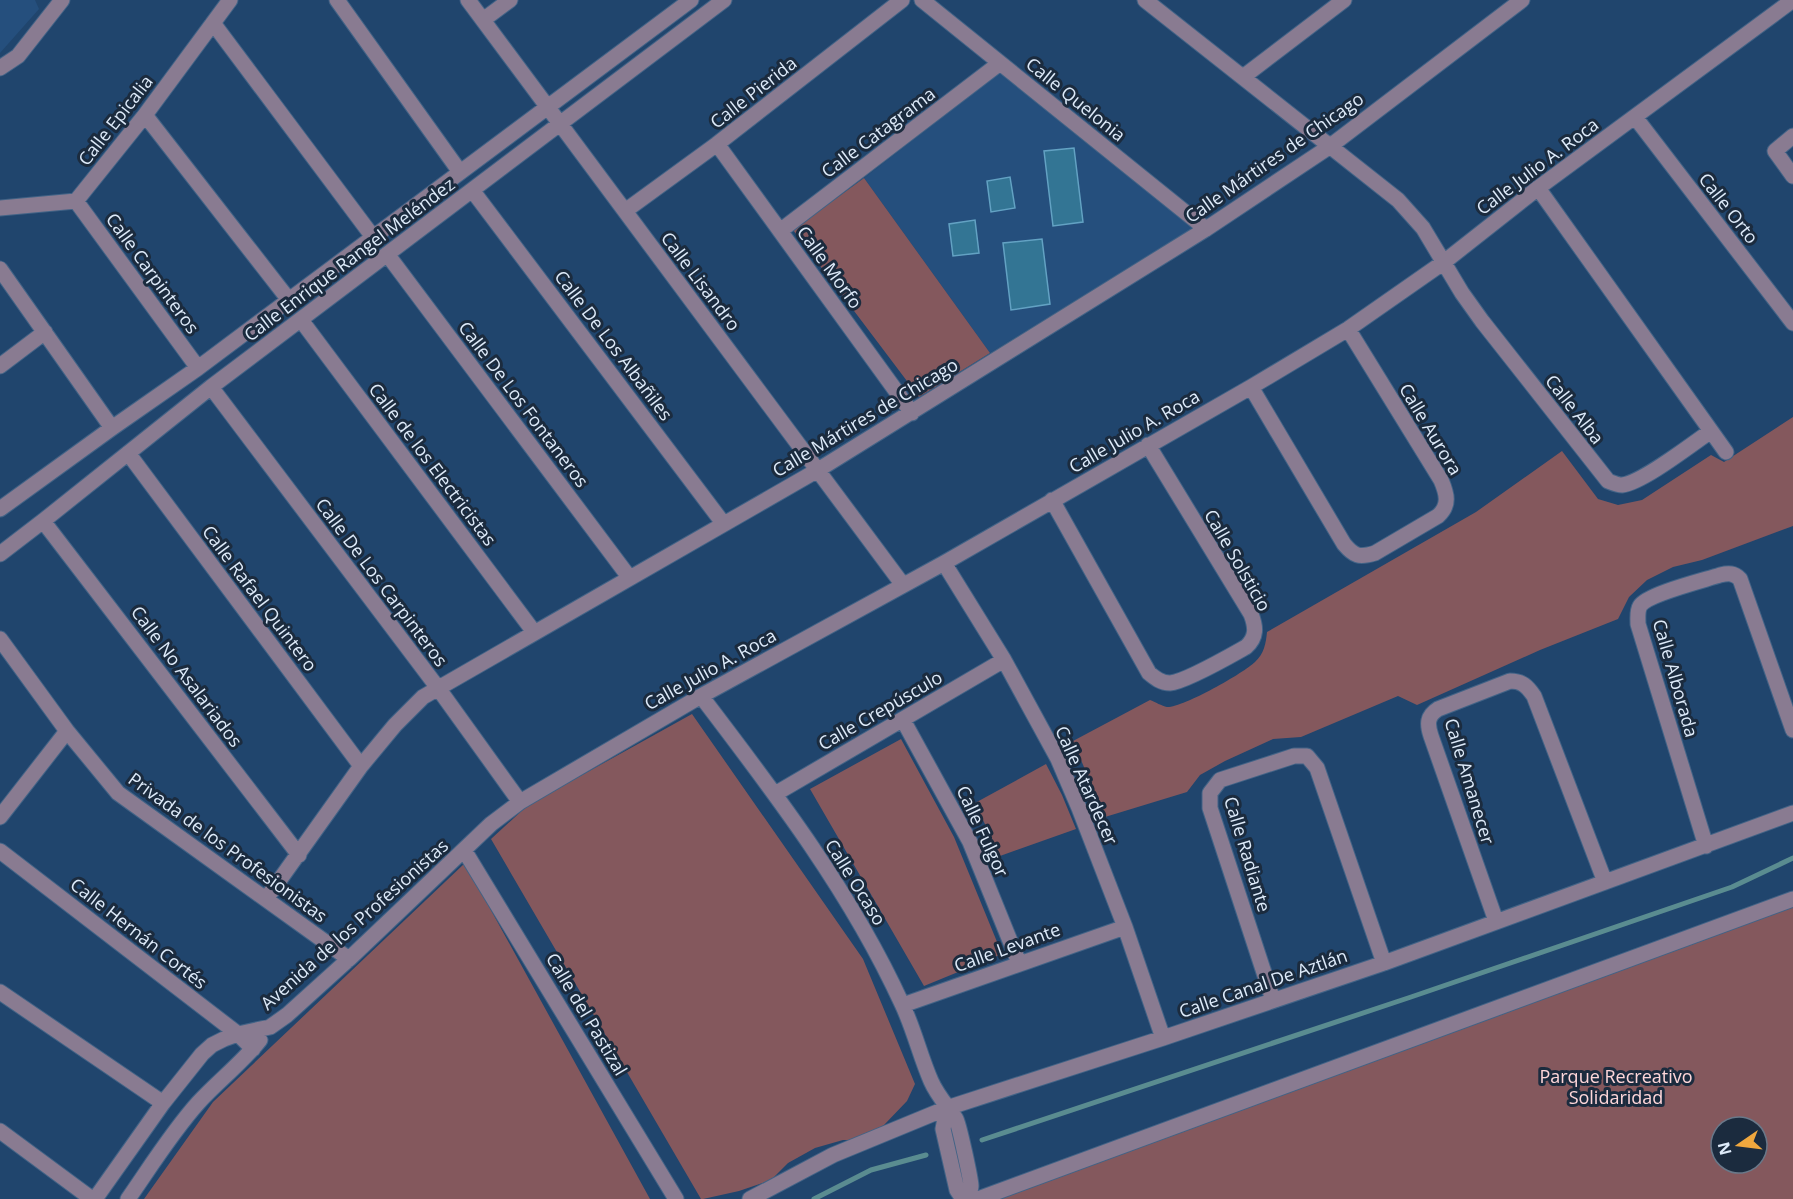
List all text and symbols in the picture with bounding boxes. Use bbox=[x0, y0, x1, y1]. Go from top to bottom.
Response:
street label: Calle Pierida bbox=[705, 51, 801, 133]
street label: Calle Quelonia bbox=[1021, 51, 1131, 147]
street label: Calle Epicalia bbox=[72, 70, 158, 170]
street label: Calle Catagrama bbox=[816, 81, 940, 183]
street label: Calle Mártires de Chicago bbox=[1180, 86, 1368, 228]
street label: Calle Julio A. Roca bbox=[1471, 112, 1603, 220]
street label: Calle Orto bbox=[1694, 168, 1764, 248]
street label: Calle Enrique Rangel Meléndez bbox=[239, 172, 459, 346]
street label: Calle Carpinteros bbox=[101, 208, 205, 338]
street label: Calle Morfo bbox=[792, 221, 868, 313]
street label: Calle Lisandro bbox=[656, 227, 746, 335]
street label: Calle De Los Albañiles bbox=[550, 265, 678, 425]
street label: Calle De Los Fontaneros bbox=[454, 316, 594, 492]
street label: Calle Mártires de Chicago bbox=[768, 352, 962, 482]
street label: Calle Alba bbox=[1540, 369, 1610, 449]
street label: Calle de los Electricistas bbox=[364, 378, 502, 550]
street label: Calle Aurora bbox=[1394, 379, 1468, 479]
street label: Calle Julio A. Roca bbox=[1064, 384, 1204, 478]
street label: Calle De Los Carpinteros bbox=[311, 493, 453, 671]
street label: Calle Solsticio bbox=[1199, 505, 1277, 615]
street label: Calle Rafael Quintero bbox=[197, 520, 323, 676]
street label: Calle No Asalariados bbox=[126, 600, 248, 752]
street label: Calle Alborada bbox=[1648, 616, 1704, 740]
street label: Calle Julio A. Roca bbox=[640, 623, 780, 715]
street label: Calle Crepúsculo bbox=[814, 665, 946, 755]
street label: Calle Amanecer bbox=[1439, 715, 1501, 848]
street label: Calle Atardecer bbox=[1050, 722, 1124, 849]
street label: Privada de los Profesionistas bbox=[124, 767, 332, 927]
street label: Calle Fulgor bbox=[951, 781, 1015, 881]
street label: Calle Radiante bbox=[1219, 793, 1277, 915]
street label: Avenida de los Profesionistas bbox=[255, 833, 453, 1015]
street label: Calle Ocaso bbox=[820, 834, 892, 930]
street label: Calle Hernán Cortés bbox=[66, 872, 212, 994]
street label: Calle Levante bbox=[951, 917, 1063, 977]
street label: Calle Canal De Aztlán bbox=[1176, 943, 1350, 1023]
street label: Calle del Pastizal bbox=[541, 948, 633, 1080]
park label: Parque Recreativo Solidaridad bbox=[1539, 1064, 1693, 1109]
north arrow bbox=[1709, 1115, 1769, 1175]
text: N bbox=[1712, 1140, 1737, 1158]

